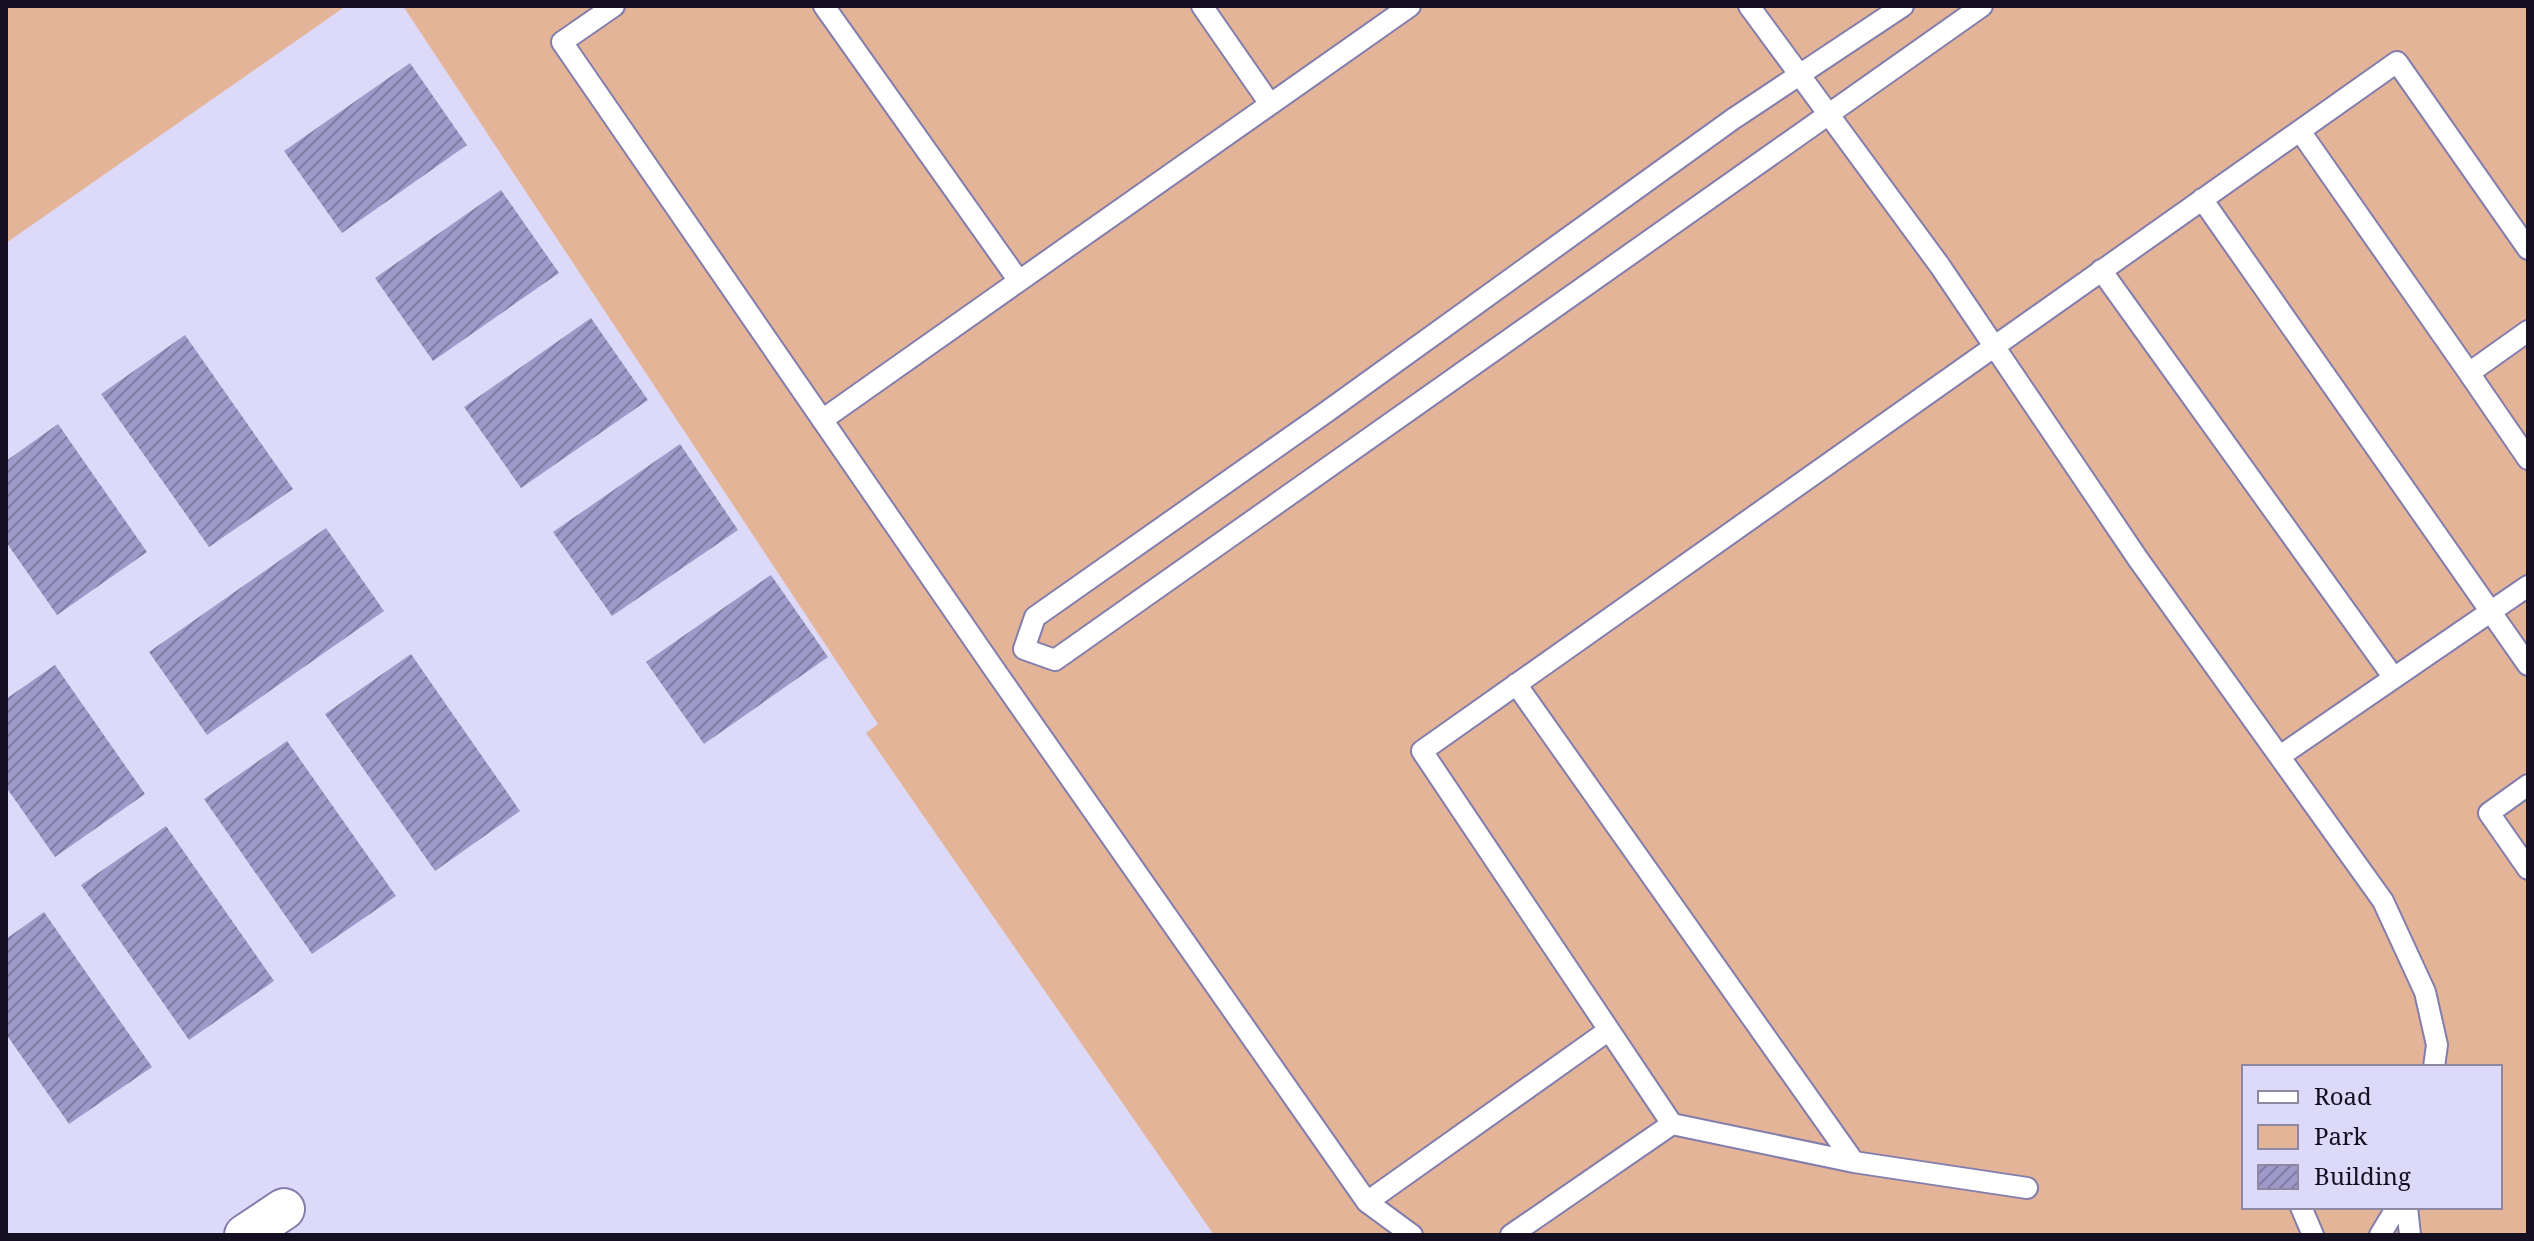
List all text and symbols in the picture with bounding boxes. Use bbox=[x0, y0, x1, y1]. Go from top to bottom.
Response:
legend bbox=[2242, 1065, 2502, 1209]
text: Road bbox=[2314, 1079, 2372, 1112]
text: Park bbox=[2314, 1119, 2368, 1152]
text: Building bbox=[2314, 1159, 2411, 1192]

